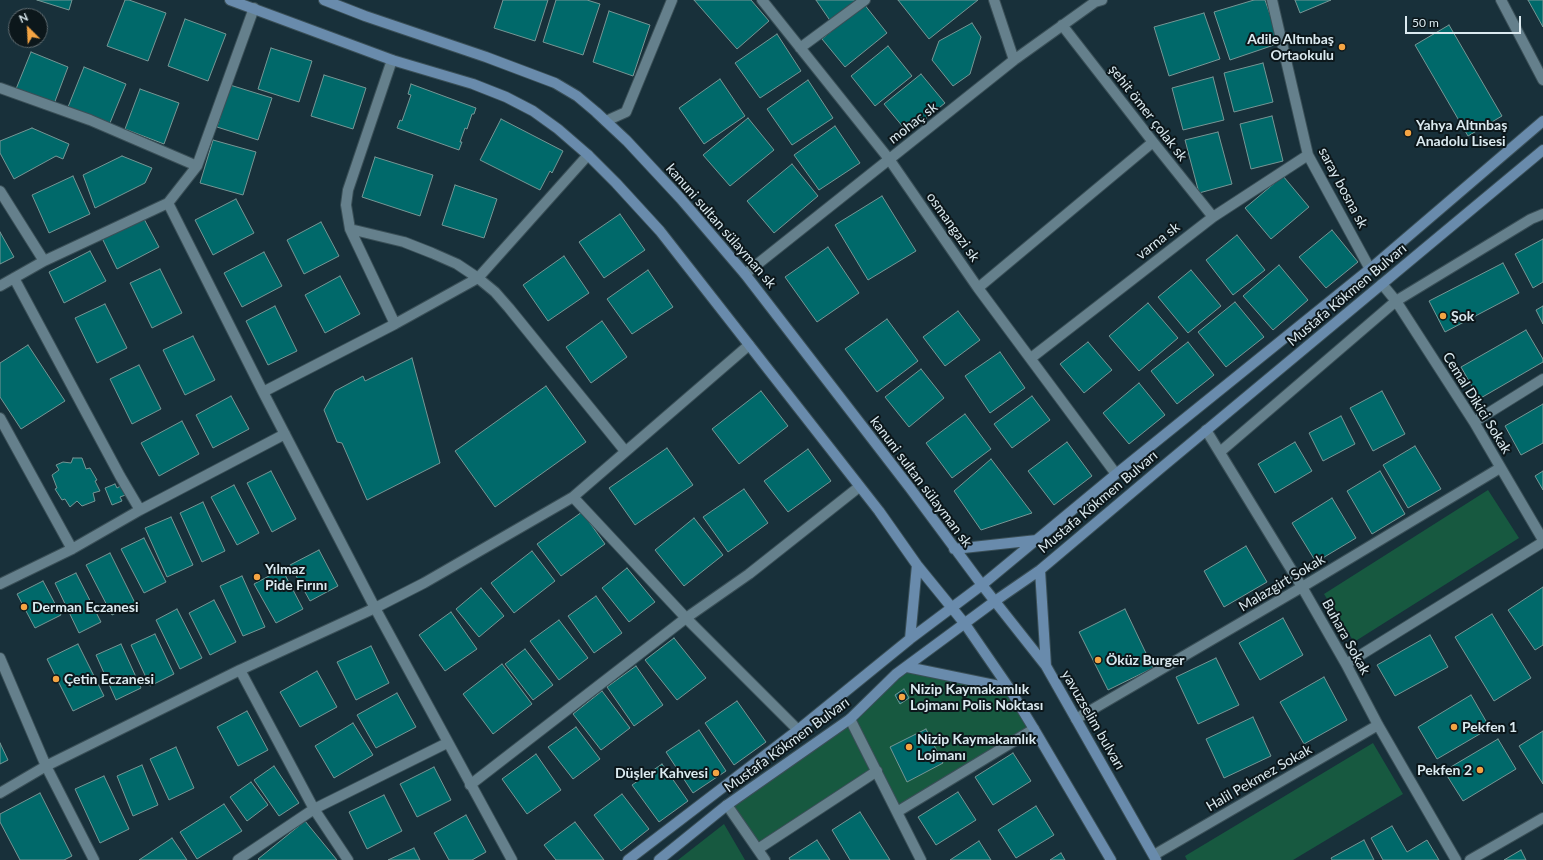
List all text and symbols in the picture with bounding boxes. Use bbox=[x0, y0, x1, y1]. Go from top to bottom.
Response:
north arrow bbox=[8, 8, 48, 48]
scale bar bbox=[1407, 8, 1523, 34]
text: N bbox=[17, 10, 30, 25]
text: 50 m bbox=[1412, 15, 1439, 30]
place label: Adile Altınbaş Ortaokulu bbox=[1247, 31, 1334, 64]
marker: Adile Altınbaş Ortaokulu bbox=[1337, 42, 1347, 52]
street label: şehit ömer çolak sk bbox=[1105, 62, 1191, 164]
street label: mohaç sk bbox=[885, 99, 941, 147]
place label: Yahya Altınbaş Anadolu Lisesi bbox=[1416, 117, 1507, 150]
marker: Yahya Altınbaş Anadolu Lisesi bbox=[1403, 128, 1413, 138]
street label: saray bosna sk bbox=[1315, 145, 1371, 231]
street label: kanuni sultan sülayman sk bbox=[662, 160, 780, 292]
street label: osmangazi sk bbox=[923, 189, 983, 265]
street label: varna sk bbox=[1133, 219, 1183, 263]
street label: Mustafa Kökmen Bulvarı bbox=[1284, 240, 1410, 350]
place label: Şok bbox=[1451, 308, 1474, 324]
marker: Şok bbox=[1438, 311, 1448, 321]
street label: Cemal Dikici Sokak bbox=[1439, 349, 1515, 457]
street label: kanuni sultan sülayman sk bbox=[866, 413, 976, 551]
street label: Mustafa Kökmen Bulvarı bbox=[1035, 447, 1161, 557]
street label: Malazgirt Sokak bbox=[1236, 551, 1328, 615]
place label: Yılmaz Pide Fırını bbox=[265, 561, 327, 594]
marker: Yılmaz Pide Fırını bbox=[252, 572, 262, 582]
street label: Buhara Sokak bbox=[1318, 596, 1374, 678]
place label: Derman Eczanesi bbox=[32, 599, 139, 615]
marker: Derman Eczanesi bbox=[19, 602, 29, 612]
place label: Öküz Burger bbox=[1106, 652, 1185, 668]
marker: Öküz Burger bbox=[1093, 655, 1103, 665]
street label: yavuzselim bulvarı bbox=[1058, 667, 1128, 773]
place label: Çetin Eczanesi bbox=[64, 671, 154, 687]
marker: Çetin Eczanesi bbox=[51, 674, 61, 684]
place label: Nizip Kaymakamlık Lojmanı Polis Noktası bbox=[910, 681, 1043, 714]
marker: Nizip Kaymakamlık Lojmanı Polis Noktası bbox=[897, 692, 907, 702]
street label: Mustafa Kökmen Bulvarı bbox=[721, 694, 853, 796]
place label: Pekfen 1 bbox=[1462, 719, 1517, 735]
marker: Pekfen 1 bbox=[1449, 722, 1459, 732]
place label: Nizip Kaymakamlık Lojmanı bbox=[917, 731, 1036, 764]
street label: Halil Pekmez Sokak bbox=[1203, 741, 1315, 815]
marker: Nizip Kaymakamlık Lojmanı bbox=[904, 742, 914, 752]
place label: Pekfen 2 bbox=[1417, 762, 1472, 778]
place label: Düşler Kahvesi bbox=[615, 765, 708, 781]
marker: Pekfen 2 bbox=[1475, 765, 1485, 775]
marker: Düşler Kahvesi bbox=[711, 768, 721, 778]

